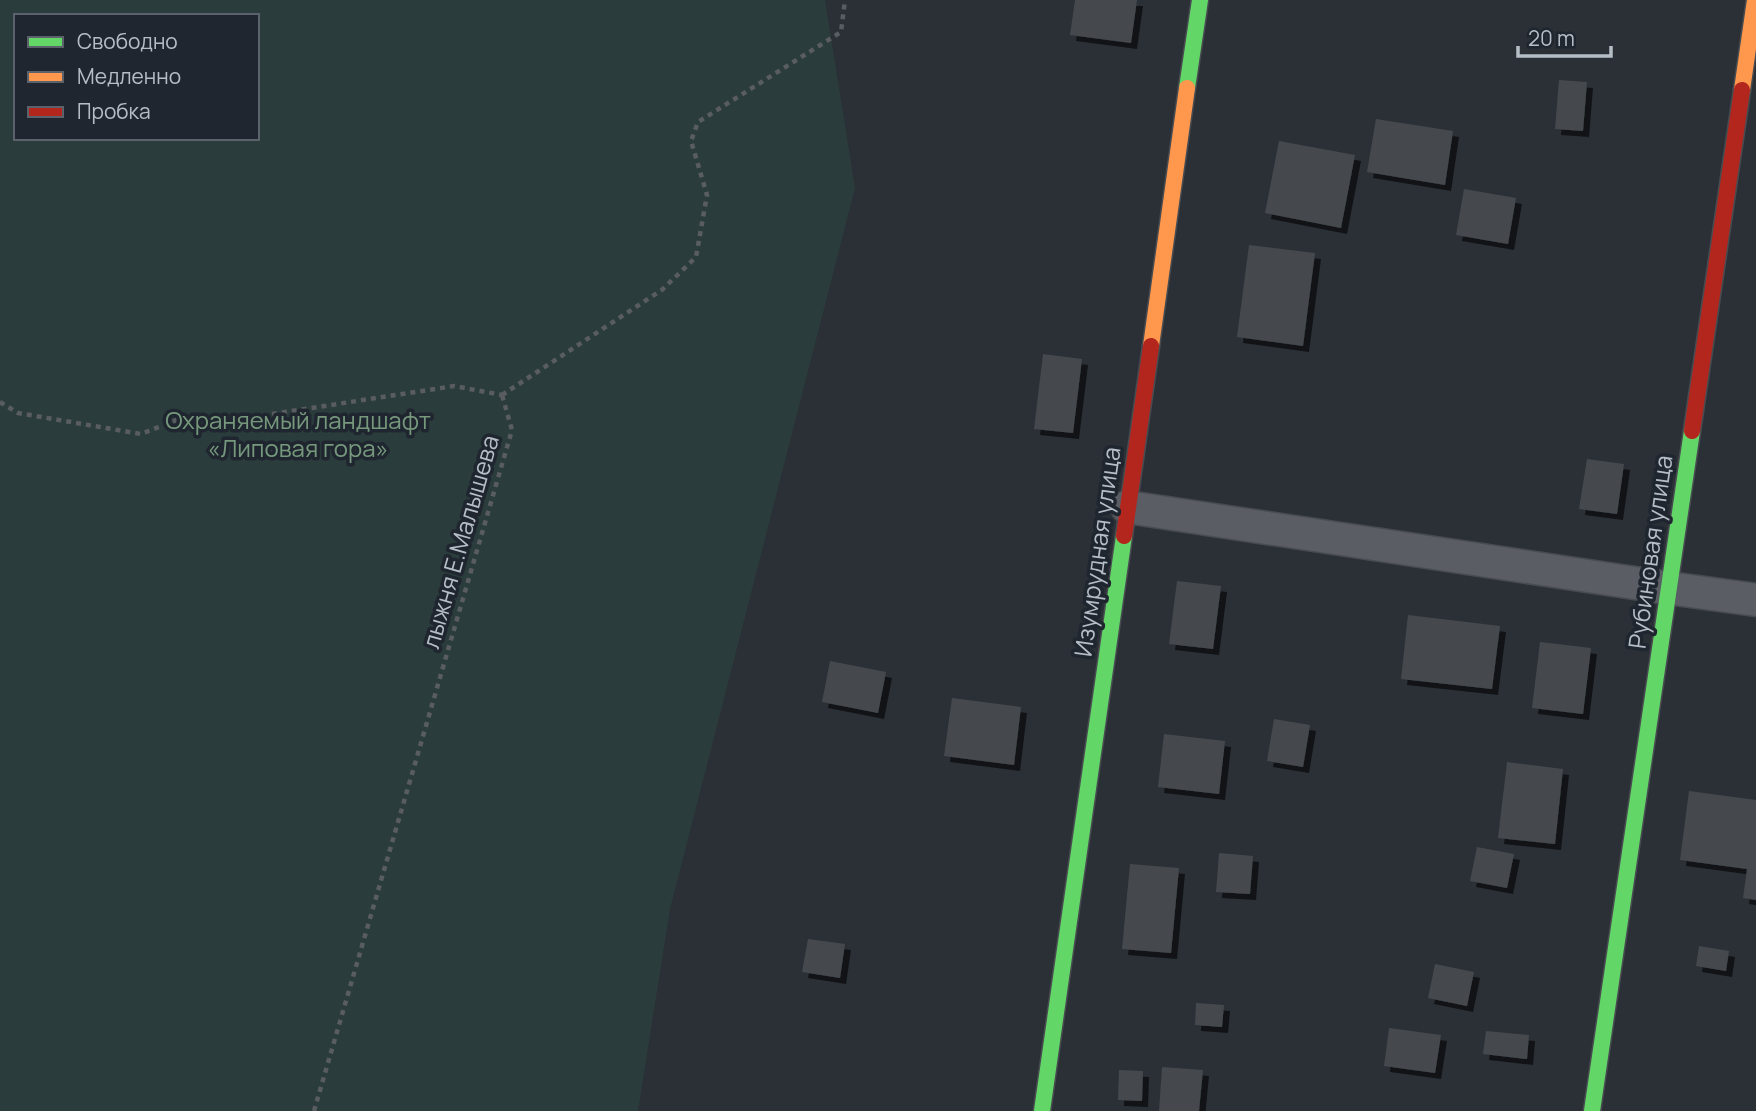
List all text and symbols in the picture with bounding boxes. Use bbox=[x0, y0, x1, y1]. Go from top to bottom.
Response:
legend bbox=[14, 14, 259, 140]
scale bar bbox=[1518, 14, 1611, 58]
text: 20 m bbox=[1528, 24, 1575, 52]
text: Свободно bbox=[77, 27, 178, 55]
text: Медленно bbox=[77, 62, 181, 90]
text: Пробка bbox=[77, 97, 151, 125]
park label: Охраняемый ландшафт «Липовая гора» bbox=[165, 403, 431, 464]
street label: лыжня Е.Малышева bbox=[413, 431, 506, 652]
street label: Изумрудная улица bbox=[1065, 445, 1128, 659]
street label: Рубиновая улица bbox=[1620, 453, 1679, 651]

